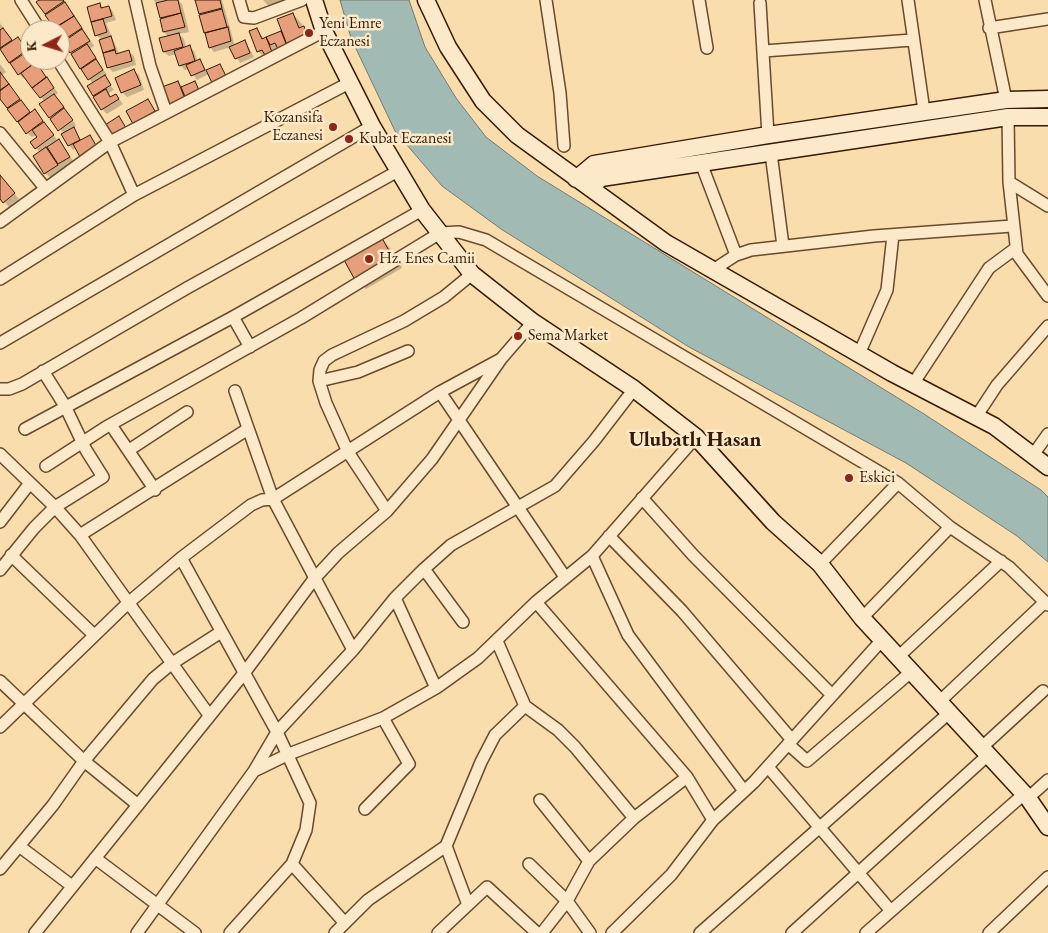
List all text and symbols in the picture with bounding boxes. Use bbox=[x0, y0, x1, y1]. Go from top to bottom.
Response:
place label: Yeni Emre Eczanesi bbox=[319, 14, 382, 52]
north arrow bbox=[20, 20, 70, 70]
marker: Yeni Emre Eczanesi bbox=[303, 27, 315, 39]
text: K bbox=[22, 40, 40, 52]
place label: Kozansifa Eczanesi bbox=[263, 108, 323, 146]
marker: Kozansifa Eczanesi bbox=[327, 121, 339, 133]
place label: Kubat Eczanesi bbox=[359, 129, 452, 149]
marker: Kubat Eczanesi bbox=[343, 133, 355, 145]
place label: Hz. Enes Camii bbox=[379, 249, 475, 269]
marker: Hz. Enes Camii bbox=[363, 253, 375, 265]
place label: Sema Market bbox=[528, 326, 608, 346]
marker: Sema Market bbox=[512, 330, 524, 342]
district label: Ulubatlı Hasan bbox=[629, 427, 761, 453]
place label: Eskici bbox=[859, 468, 895, 488]
marker: Eskici bbox=[843, 472, 855, 484]

